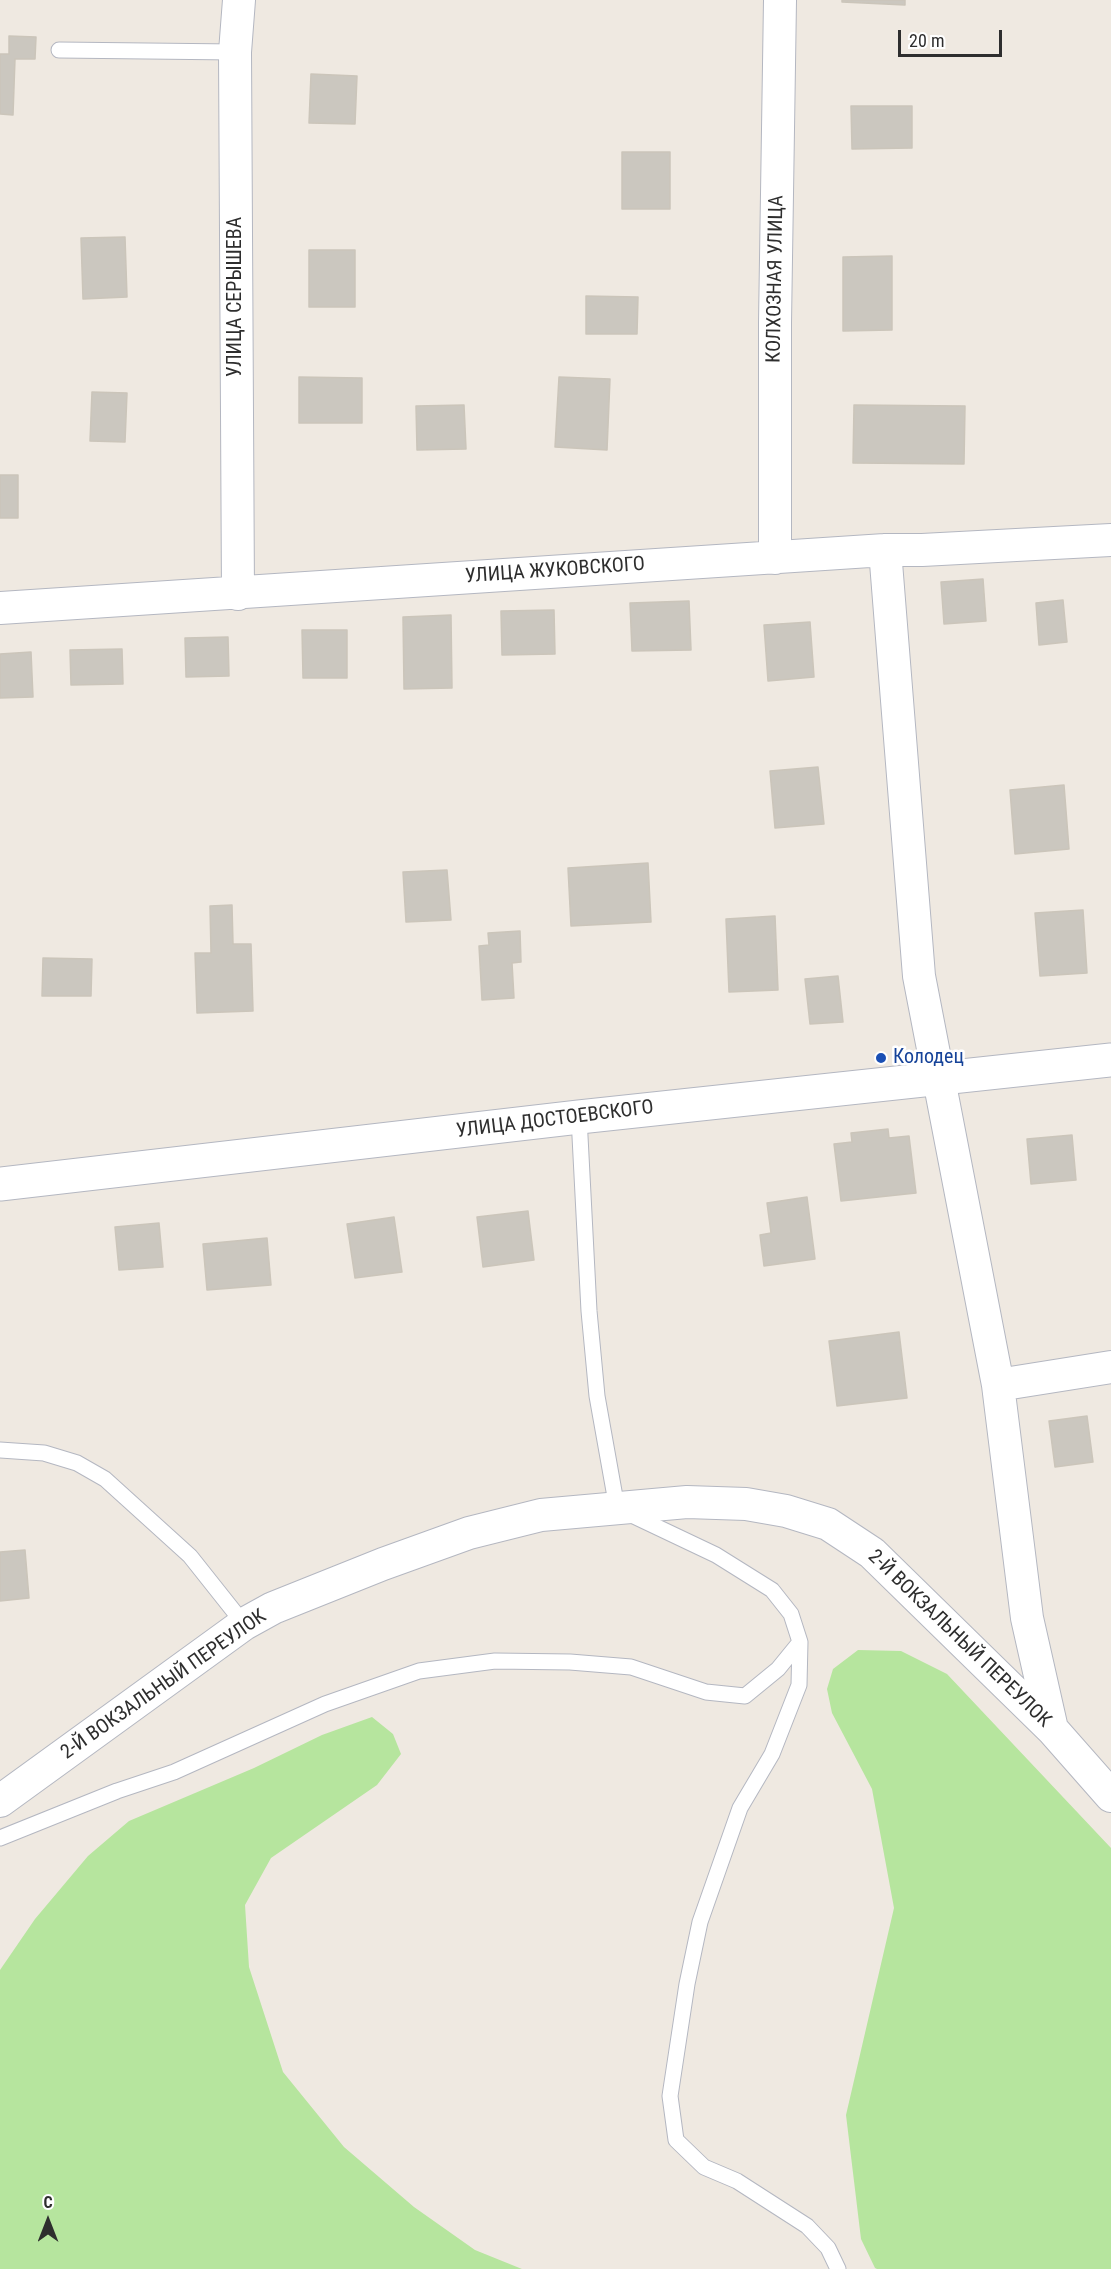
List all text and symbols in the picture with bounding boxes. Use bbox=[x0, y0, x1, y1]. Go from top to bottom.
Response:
scale bar bbox=[901, 18, 1004, 56]
text: 20 m bbox=[909, 30, 944, 51]
street label: КОЛХОЗНАЯ УЛИЦА bbox=[763, 195, 789, 363]
street label: УЛИЦА СЕРЫШЕВА bbox=[224, 217, 248, 377]
street label: УЛИЦА ЖУКОВСКОГО bbox=[464, 553, 646, 589]
place label: Колодец bbox=[893, 1046, 964, 1070]
marker: Колодец bbox=[874, 1051, 888, 1065]
street label: УЛИЦА ДОСТОЕВСКОГО bbox=[455, 1096, 655, 1144]
street label: 2-Й ВОКЗАЛЬНЫЙ ПЕРЕУЛОК bbox=[862, 1545, 1056, 1733]
street label: 2-Й ВОКЗАЛЬНЫЙ ПЕРЕУЛОК bbox=[57, 1605, 271, 1765]
north arrow bbox=[18, 2191, 78, 2251]
text: С bbox=[43, 2193, 53, 2212]

